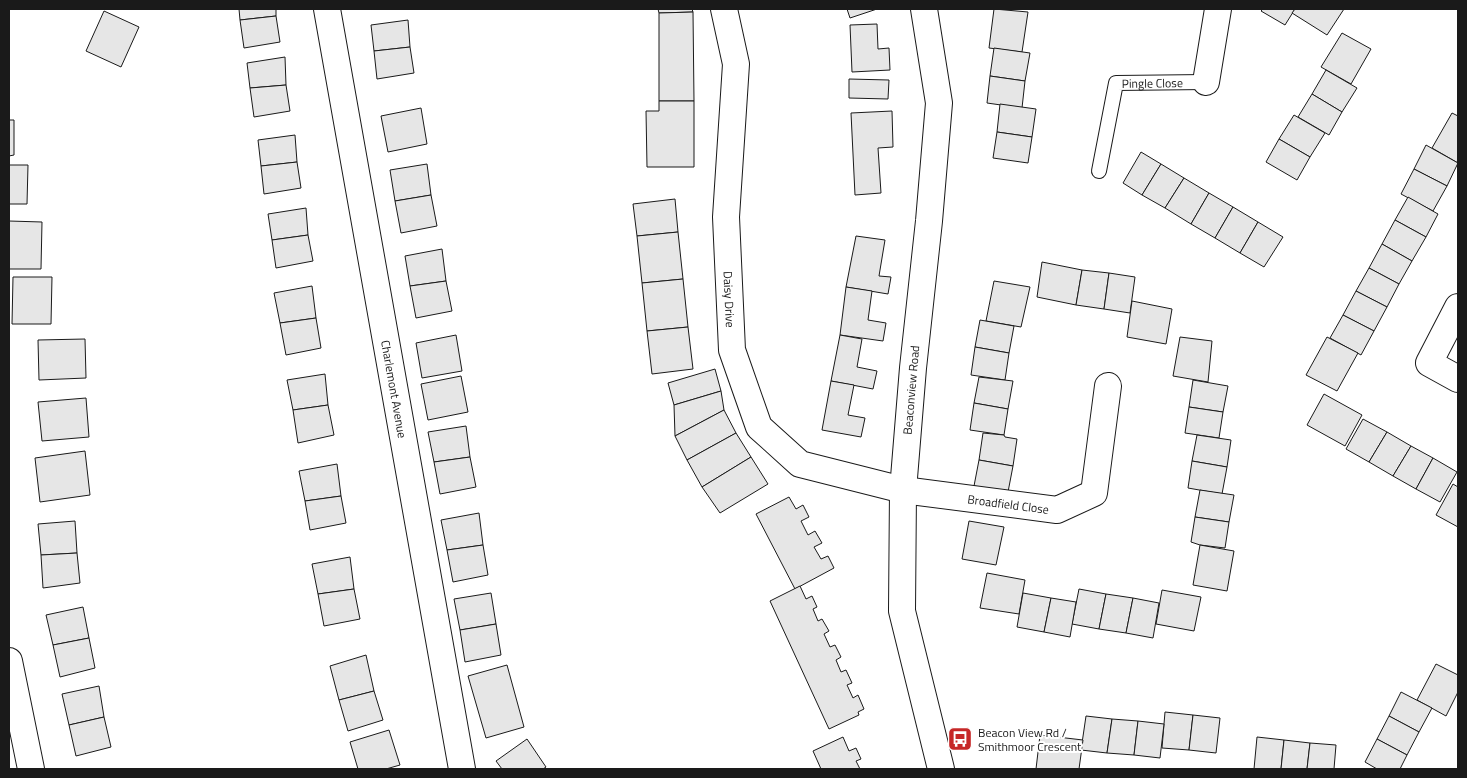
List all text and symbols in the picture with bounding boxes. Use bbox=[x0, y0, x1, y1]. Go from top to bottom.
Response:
street label: Pingle Close bbox=[1122, 73, 1183, 92]
street label: Daisy Drive bbox=[719, 271, 740, 328]
street label: Charlemont Avenue bbox=[376, 339, 413, 440]
street label: Beaconview Road bbox=[898, 345, 924, 435]
street label: Broadfield Close bbox=[966, 489, 1050, 518]
place label: Beacon View Rd / Smithmoor Crescent bbox=[978, 723, 1082, 756]
bus stop icon: Beacon View Rd / Smithmoor Crescent bbox=[947, 726, 973, 752]

